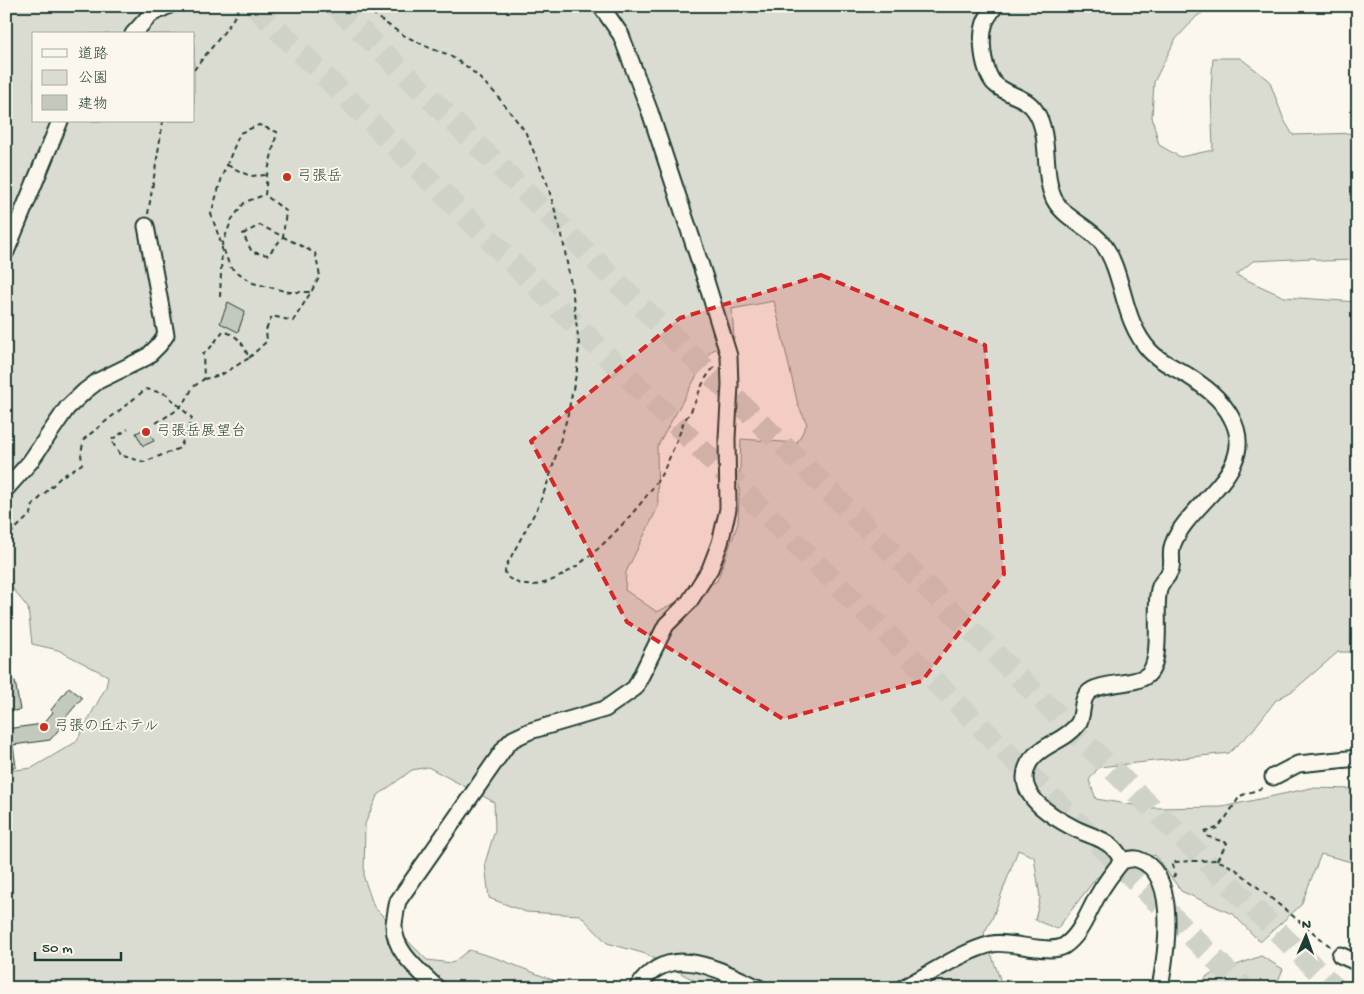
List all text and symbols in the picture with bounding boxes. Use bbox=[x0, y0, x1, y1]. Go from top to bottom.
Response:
legend bbox=[32, 32, 195, 122]
text: 道路 bbox=[78, 46, 108, 64]
text: 公園 bbox=[78, 70, 108, 88]
text: 建物 bbox=[78, 96, 108, 114]
place label: 弓張岳 bbox=[297, 168, 342, 186]
marker: 弓張岳 bbox=[281, 171, 293, 183]
place label: 弓張岳展望台 bbox=[156, 422, 246, 441]
marker: 弓張岳展望台 bbox=[140, 426, 152, 438]
place label: 弓張の丘ホテル bbox=[54, 718, 158, 736]
marker: 弓張の丘ホテル bbox=[38, 721, 50, 733]
north arrow bbox=[1282, 912, 1332, 962]
text: N bbox=[1302, 917, 1311, 934]
scale bar bbox=[35, 929, 121, 961]
text: 50 m bbox=[42, 940, 73, 958]

